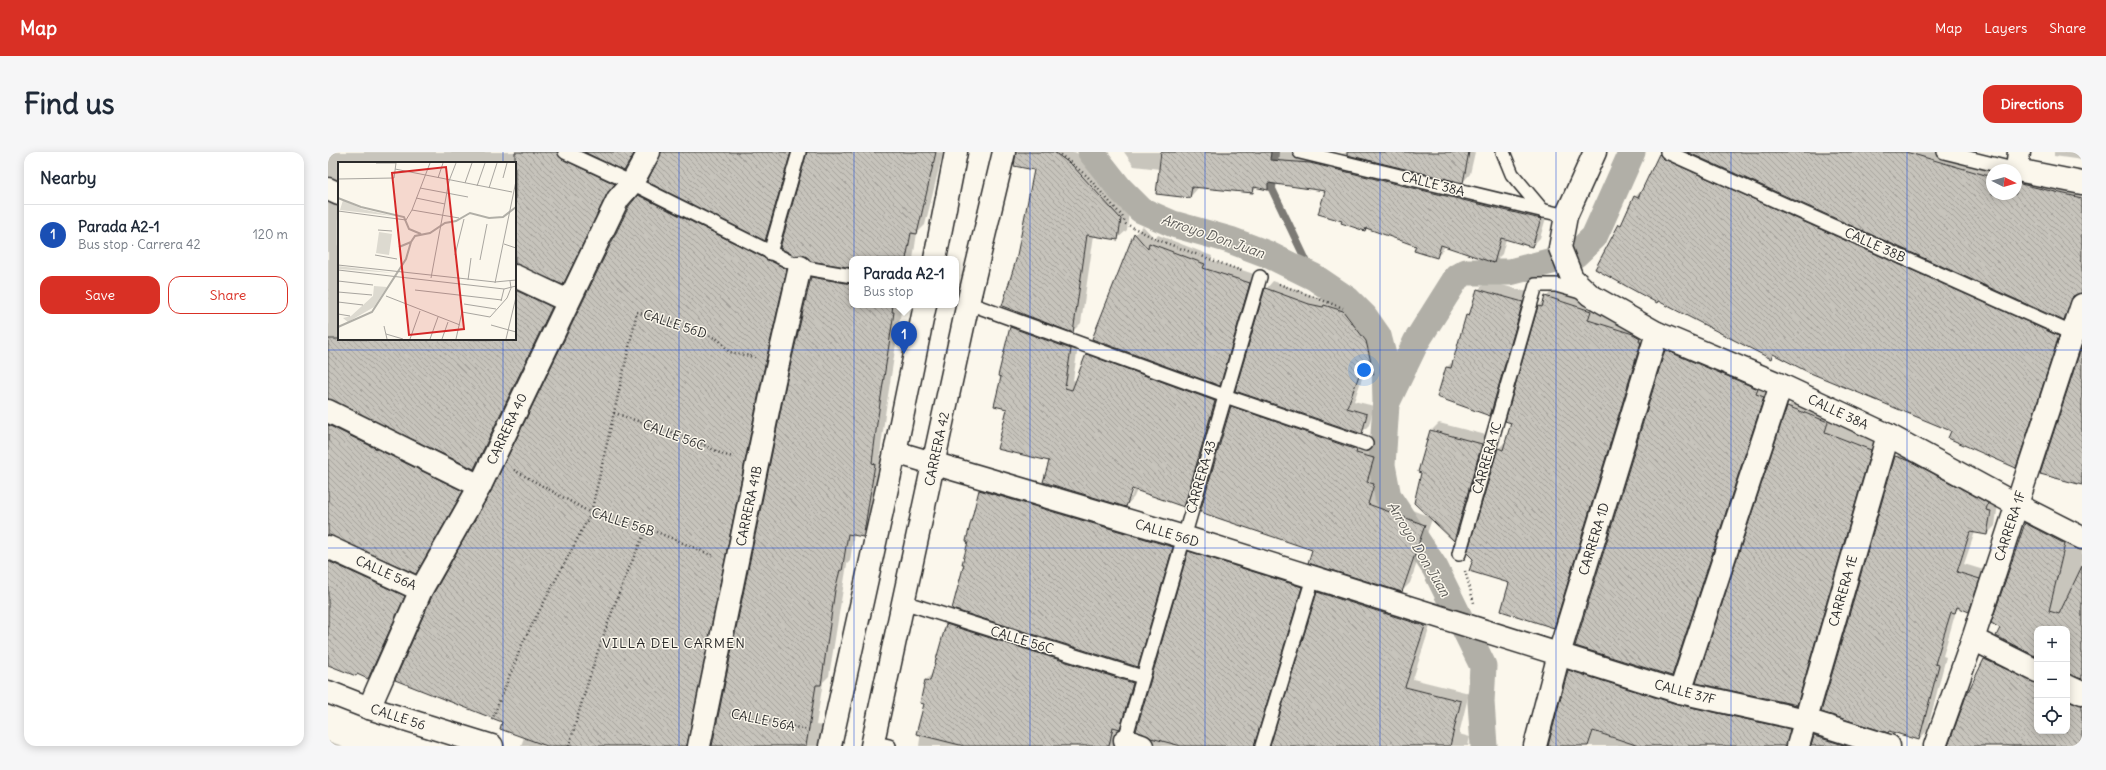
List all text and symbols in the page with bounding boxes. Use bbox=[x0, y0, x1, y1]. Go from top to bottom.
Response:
text: Map bbox=[20, 16, 57, 40]
text: Map bbox=[1935, 19, 1962, 37]
text: Layers bbox=[1984, 19, 2027, 37]
text: Share bbox=[2049, 19, 2086, 37]
button: Directions bbox=[1983, 85, 2082, 123]
text: Find us bbox=[24, 86, 115, 122]
inset map bbox=[338, 162, 516, 340]
north arrow bbox=[1986, 164, 2022, 200]
text: Nearby bbox=[40, 167, 96, 189]
street label: CALLE 38A bbox=[1399, 168, 1467, 200]
water label: Arroyo Don Juan bbox=[1159, 210, 1268, 262]
text: Parada A2-1 bbox=[78, 217, 160, 236]
street label: CALLE 38B bbox=[1842, 224, 1908, 266]
text: 1 bbox=[50, 226, 56, 243]
text: 120 m bbox=[253, 226, 288, 243]
text: Bus stop · Carrera 42 bbox=[78, 236, 201, 253]
popup bbox=[849, 256, 959, 308]
text: Parada A2-1 bbox=[863, 264, 945, 283]
button: Save bbox=[40, 276, 160, 314]
button: Share bbox=[168, 276, 288, 314]
text: Bus stop bbox=[863, 283, 913, 300]
street label: CALLE 56D bbox=[641, 306, 709, 342]
pin: 1 bbox=[891, 321, 917, 354]
your location bbox=[1354, 360, 1374, 380]
street label: CARRERA 40 bbox=[483, 391, 531, 467]
street label: CALLE 38A bbox=[1805, 391, 1871, 433]
street label: CARRERA 42 bbox=[921, 410, 953, 488]
street label: CALLE 56C bbox=[640, 416, 708, 454]
street label: CARRERA 1C bbox=[1469, 419, 1506, 496]
street label: CARRERA 43 bbox=[1182, 438, 1220, 516]
street label: CARRERA 41B bbox=[732, 464, 766, 548]
street label: CARRERA 1F bbox=[1991, 488, 2030, 563]
water label: Arroyo Don Juan bbox=[1384, 498, 1455, 601]
street label: CARRERA 1D bbox=[1575, 501, 1613, 577]
street label: CALLE 56B bbox=[589, 504, 657, 540]
street label: CALLE 56D bbox=[1133, 515, 1201, 551]
street label: CALLE 56A bbox=[353, 552, 419, 594]
street label: CARRERA 1E bbox=[1825, 553, 1861, 629]
street label: CALLE 56C bbox=[988, 622, 1056, 658]
map controls bbox=[2034, 626, 2070, 734]
button: + bbox=[2034, 626, 2070, 662]
district label: VILLA DEL CARMEN bbox=[602, 634, 746, 652]
button: − bbox=[2034, 662, 2070, 698]
street label: CALLE 37F bbox=[1652, 676, 1718, 709]
button: locate bbox=[2034, 698, 2070, 734]
street label: CALLE 56 bbox=[368, 700, 428, 734]
street label: CALLE 56A bbox=[729, 705, 797, 735]

